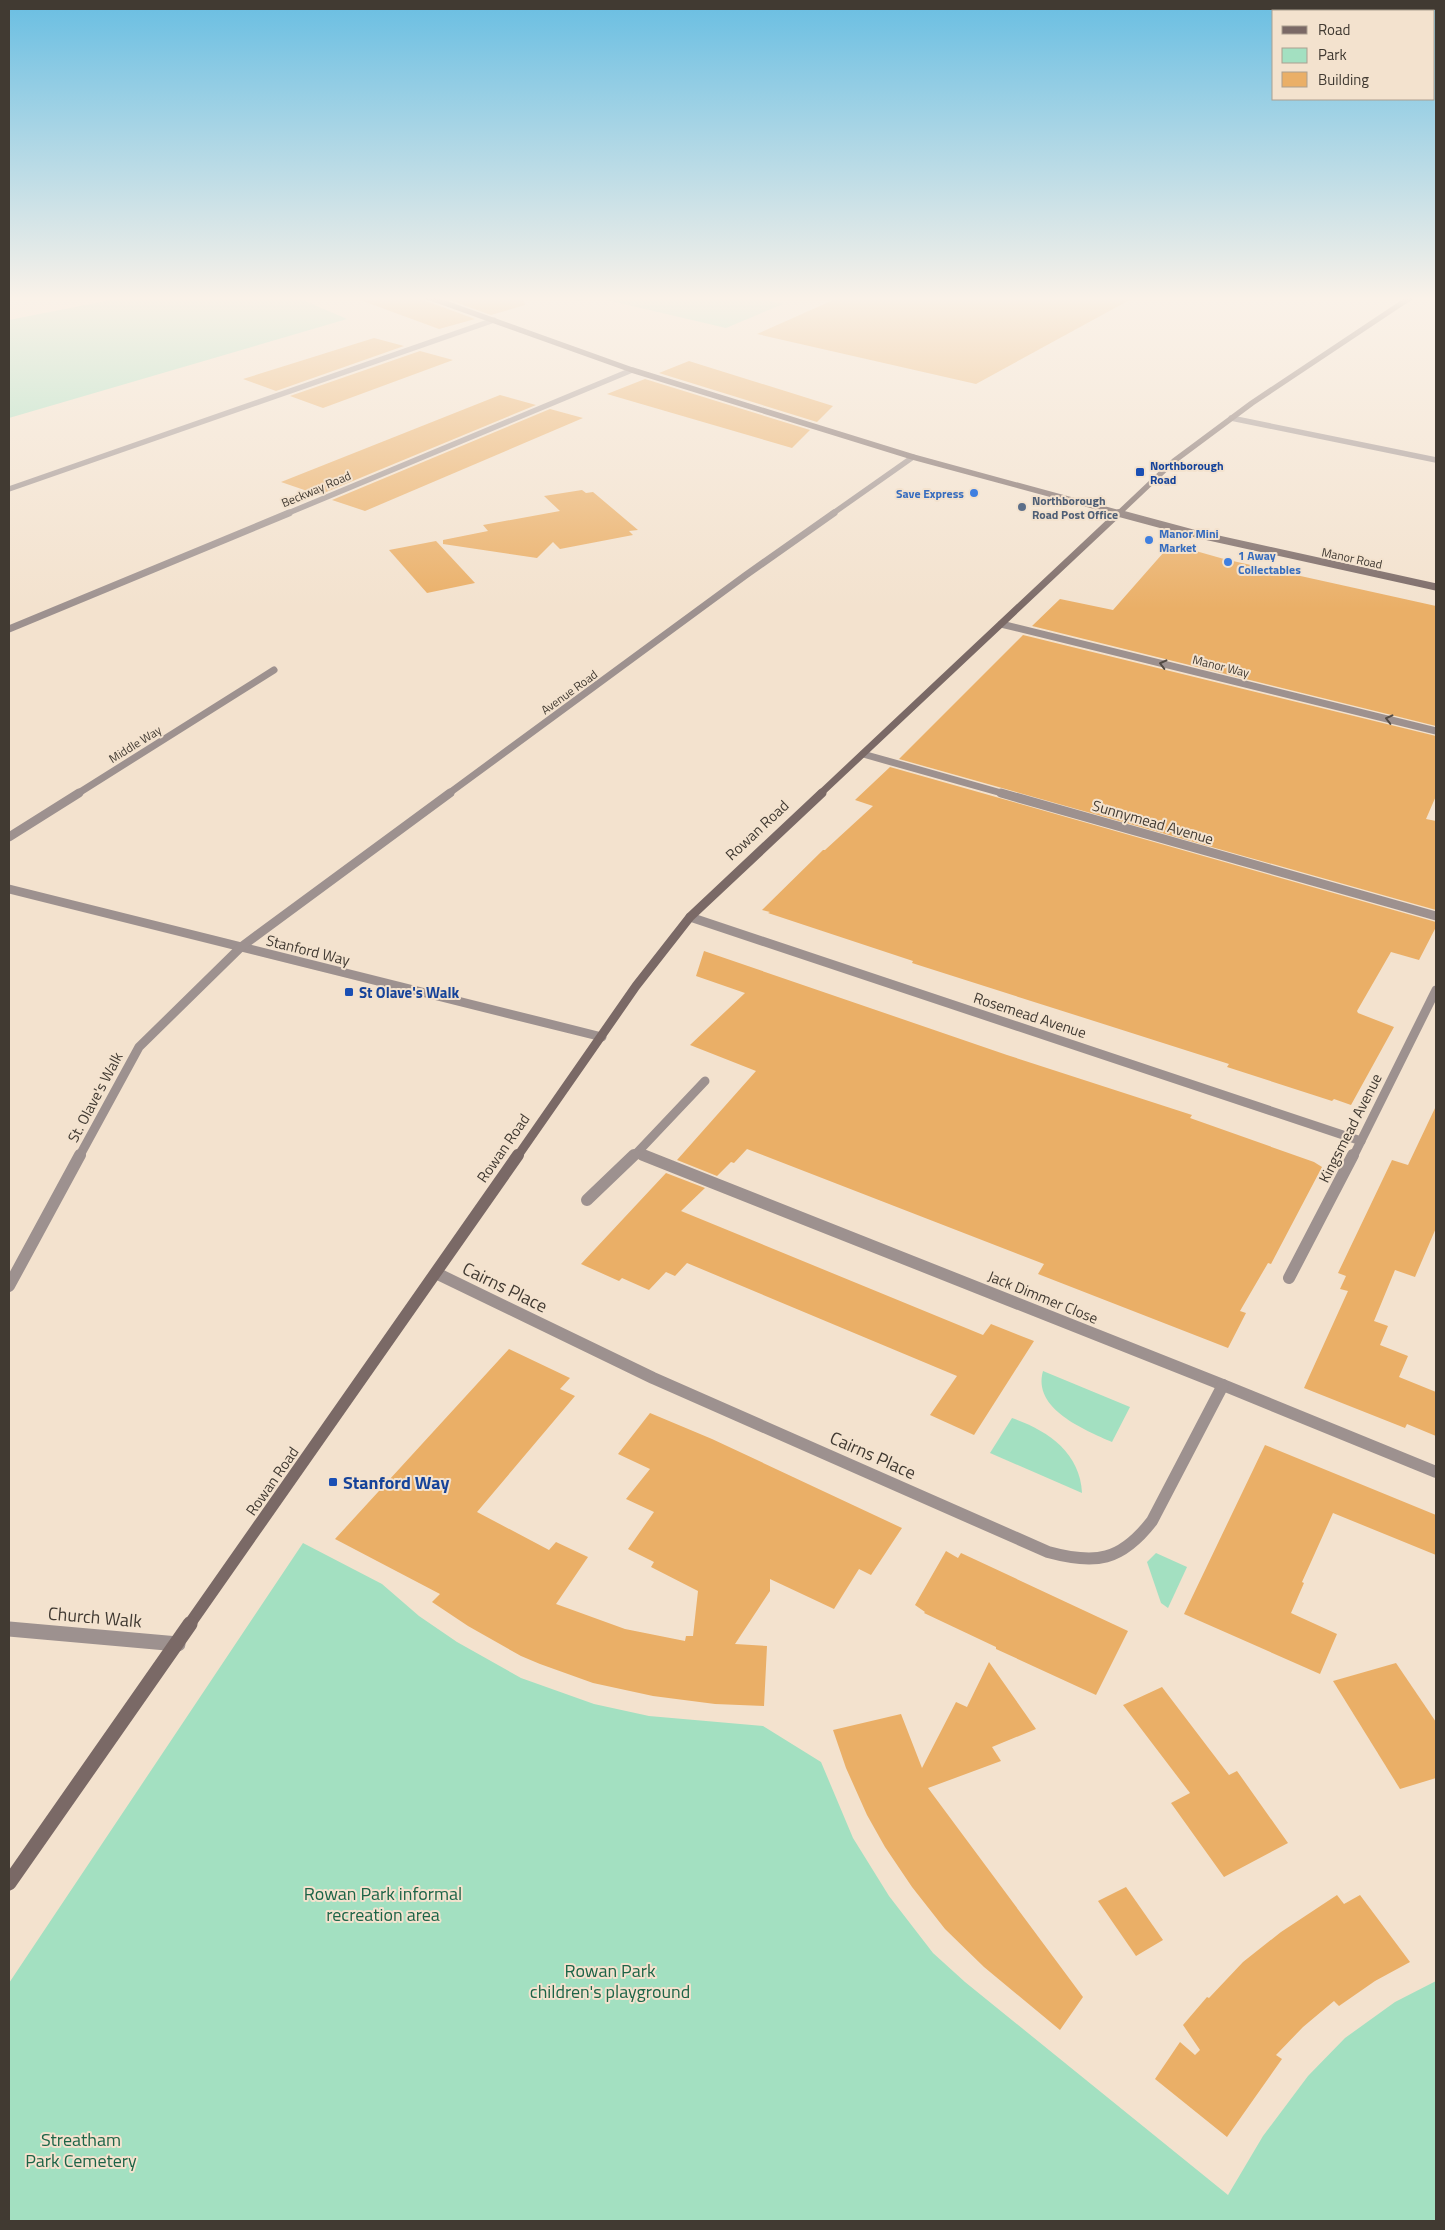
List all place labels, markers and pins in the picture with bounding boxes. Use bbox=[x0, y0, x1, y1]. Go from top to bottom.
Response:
place label: Northborough Road bbox=[1150, 456, 1224, 489]
marker: Northborough Road bbox=[1134, 466, 1146, 478]
place label: Save Express bbox=[896, 484, 964, 503]
marker: Save Express bbox=[968, 487, 980, 499]
place label: Northborough Road Post Office bbox=[1032, 491, 1118, 524]
marker: Northborough Road Post Office bbox=[1016, 501, 1028, 513]
place label: Manor Mini Market bbox=[1159, 524, 1219, 557]
marker: Manor Mini Market bbox=[1143, 534, 1155, 546]
place label: 1 Away Collectables bbox=[1238, 546, 1301, 579]
marker: 1 Away Collectables bbox=[1222, 556, 1234, 568]
place label: St Olave's Walk bbox=[359, 981, 460, 1004]
marker: St Olave's Walk bbox=[343, 986, 355, 998]
place label: Stanford Way bbox=[343, 1469, 449, 1496]
marker: Stanford Way bbox=[327, 1476, 339, 1488]

